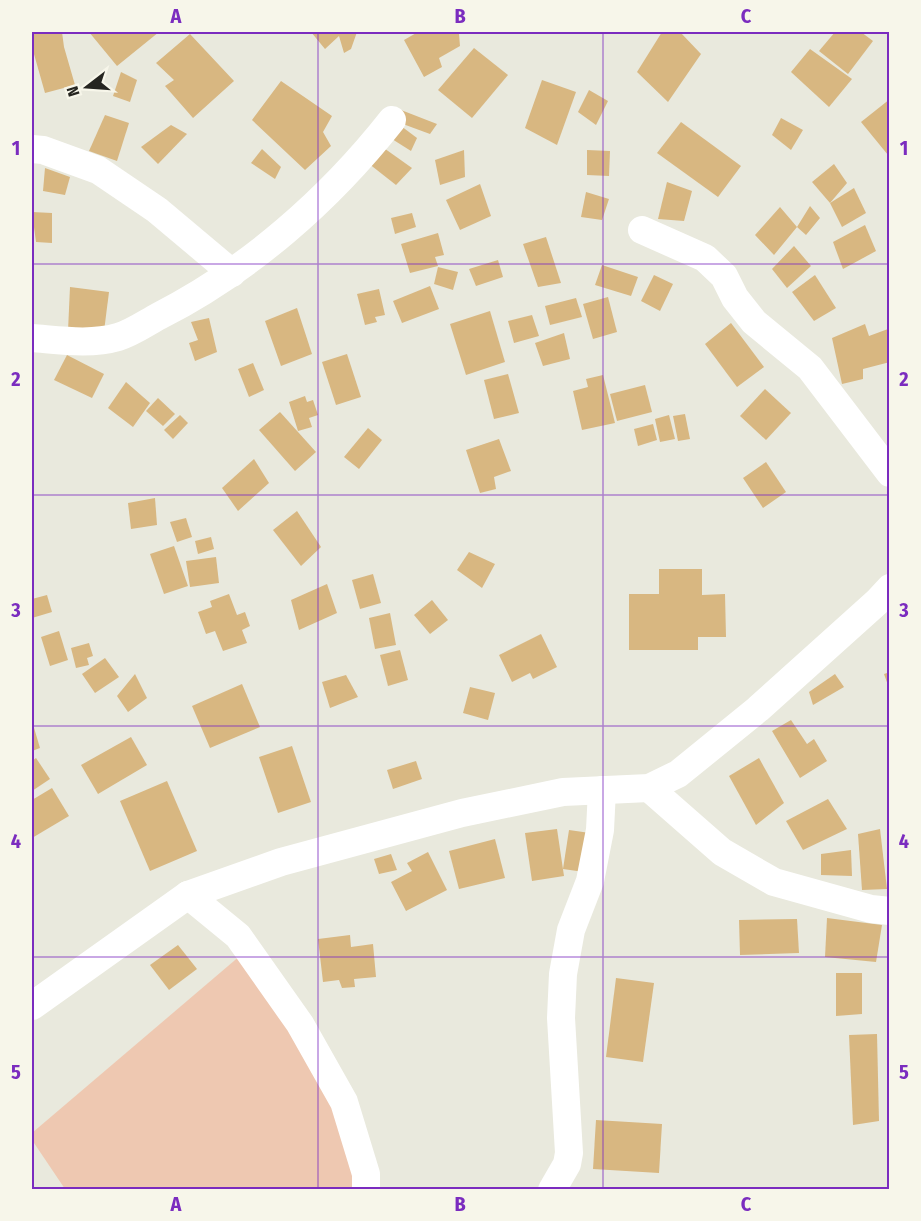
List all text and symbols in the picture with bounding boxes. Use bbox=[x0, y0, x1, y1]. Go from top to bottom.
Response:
text: A bbox=[170, 4, 183, 28]
text: B bbox=[454, 4, 466, 28]
text: C bbox=[741, 4, 752, 28]
north arrow bbox=[57, 57, 117, 117]
text: N bbox=[63, 84, 84, 99]
text: 1 bbox=[12, 136, 20, 160]
text: 1 bbox=[900, 136, 908, 160]
text: 2 bbox=[10, 367, 21, 391]
text: 2 bbox=[898, 367, 909, 391]
text: 3 bbox=[10, 598, 21, 622]
text: 3 bbox=[898, 598, 909, 622]
text: 4 bbox=[11, 829, 21, 853]
text: 4 bbox=[899, 829, 909, 853]
text: 5 bbox=[11, 1060, 21, 1084]
text: 5 bbox=[899, 1060, 909, 1084]
text: A bbox=[170, 1192, 183, 1216]
text: B bbox=[454, 1192, 466, 1216]
text: C bbox=[741, 1192, 752, 1216]

